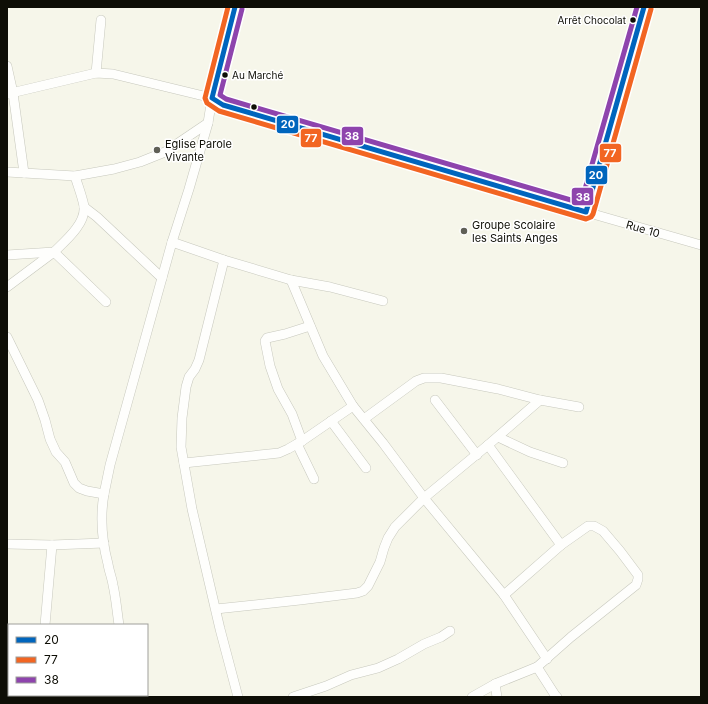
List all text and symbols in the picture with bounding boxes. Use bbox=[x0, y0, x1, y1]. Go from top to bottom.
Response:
place label: Arrêt Chocolat bbox=[557, 14, 627, 26]
marker: Arrêt Chocolat bbox=[628, 15, 638, 25]
place label: Au Marché bbox=[232, 69, 283, 81]
marker: Au Marché bbox=[220, 70, 230, 80]
unlabelled marker bbox=[249, 102, 259, 112]
line badge: 20 bbox=[276, 115, 299, 134]
text: 20 bbox=[281, 117, 295, 131]
line badge: 38 bbox=[341, 126, 364, 146]
line badge: 77 bbox=[300, 128, 322, 148]
text: 38 bbox=[345, 129, 359, 143]
text: 77 bbox=[304, 131, 318, 145]
place label: Eglise Parole Vivante bbox=[165, 137, 232, 164]
line badge: 77 bbox=[599, 143, 622, 163]
marker: Eglise Parole Vivante bbox=[152, 145, 162, 155]
text: 77 bbox=[603, 146, 617, 160]
line badge: 20 bbox=[585, 165, 608, 185]
text: 20 bbox=[589, 168, 603, 182]
line badge: 38 bbox=[571, 187, 594, 206]
text: 38 bbox=[576, 190, 590, 204]
place label: Groupe Scolaire les Saints Anges bbox=[472, 218, 558, 245]
street label: Rue 10 bbox=[624, 218, 662, 240]
marker: Groupe Scolaire les Saints Anges bbox=[459, 226, 469, 236]
legend bbox=[8, 624, 148, 696]
text: 20 bbox=[44, 632, 59, 647]
text: 77 bbox=[44, 652, 58, 667]
text: 38 bbox=[44, 672, 59, 687]

